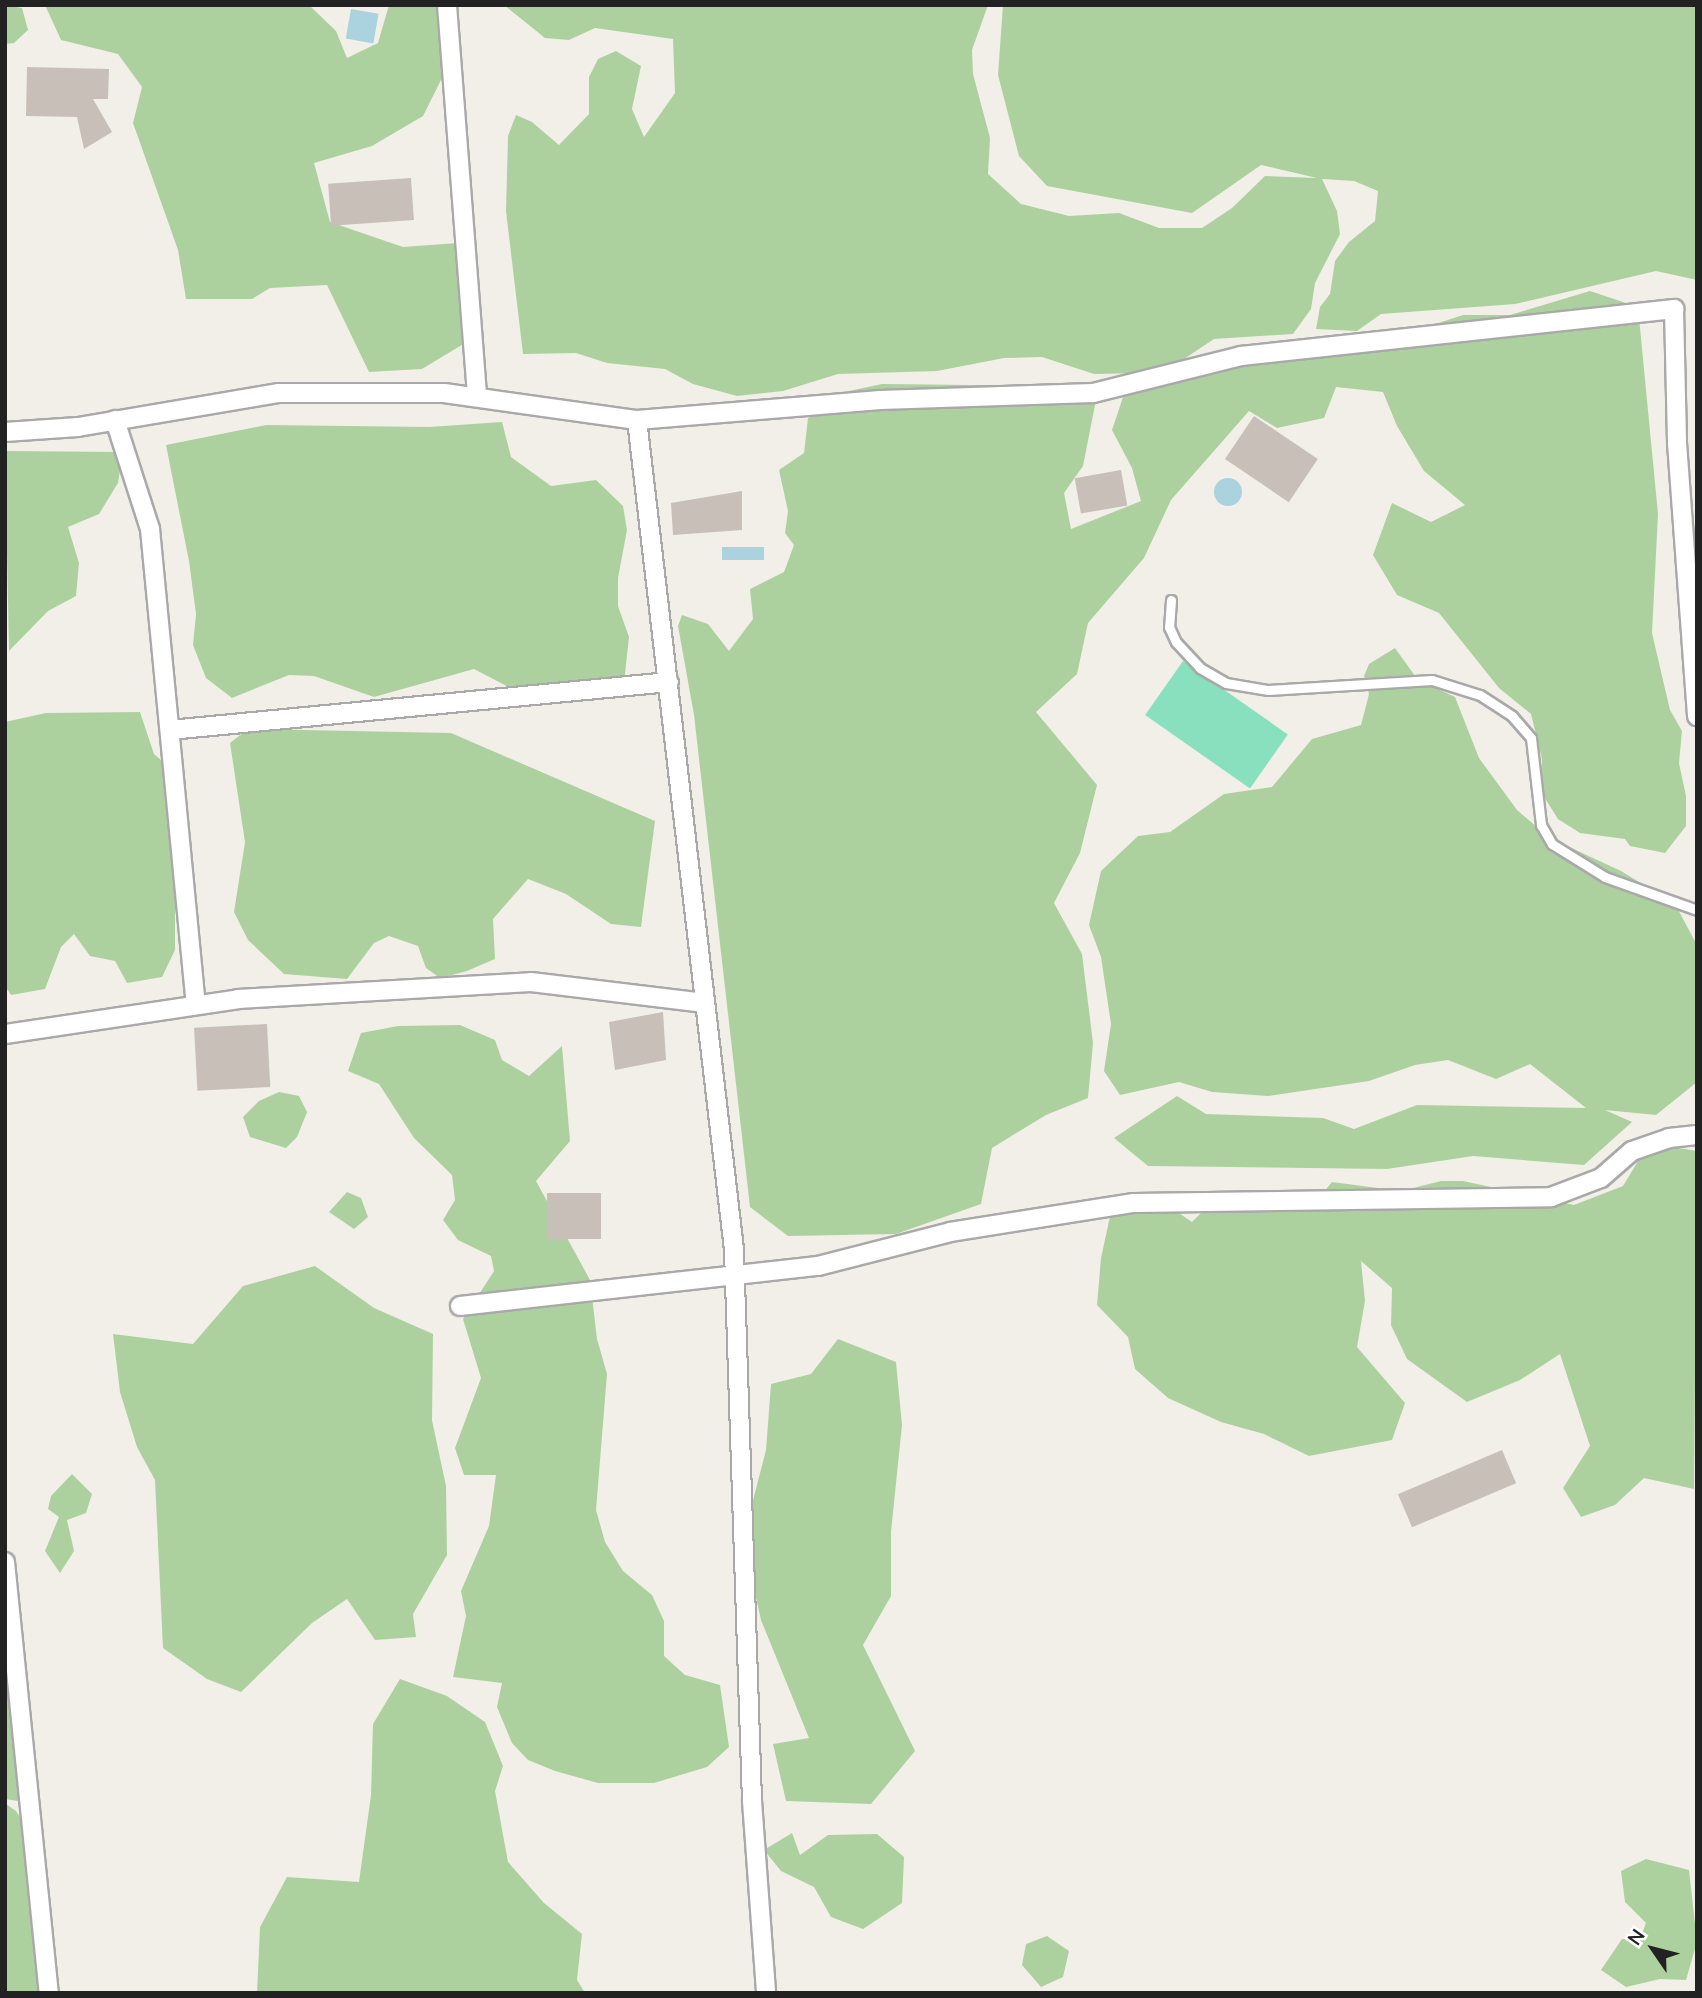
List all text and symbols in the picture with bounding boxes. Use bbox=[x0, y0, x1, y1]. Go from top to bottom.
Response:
north arrow bbox=[1618, 1914, 1688, 1984]
text: N bbox=[1622, 1924, 1650, 1950]

